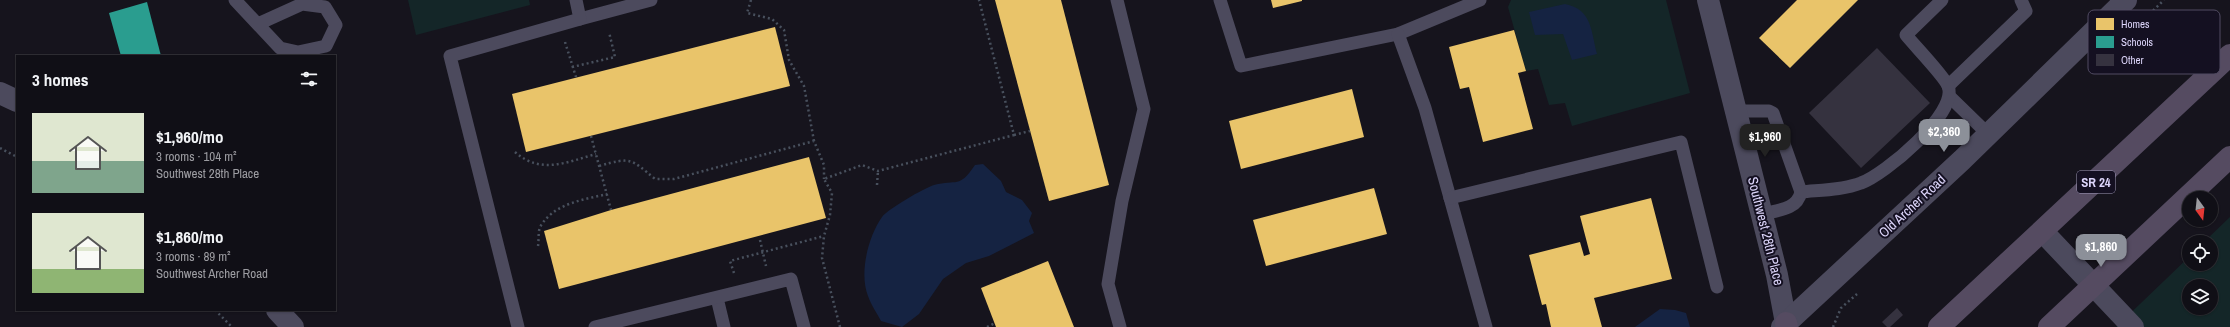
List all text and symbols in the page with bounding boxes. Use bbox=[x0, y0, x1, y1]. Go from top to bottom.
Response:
legend bbox=[2088, 10, 2220, 74]
text: Homes bbox=[2121, 17, 2150, 31]
text: Schools bbox=[2121, 35, 2154, 49]
text: Other bbox=[2121, 53, 2144, 67]
text: 3 homes bbox=[32, 68, 89, 91]
icon: filters bbox=[298, 68, 320, 90]
pin: $2,360 bbox=[1911, 119, 1977, 153]
text: $2,360 bbox=[1928, 123, 1960, 140]
pin: $1,960 bbox=[1732, 124, 1798, 158]
text: $1,960/mo bbox=[156, 125, 223, 148]
text: $1,960 bbox=[1749, 128, 1781, 145]
icon: home bbox=[64, 129, 112, 177]
text: 3 rooms · 104 m² bbox=[156, 148, 237, 165]
text: Southwest 28th Place bbox=[156, 165, 259, 182]
street label: Old Archer Road bbox=[1875, 170, 1949, 242]
road number: SR 24 bbox=[2077, 171, 2115, 193]
street label: Southwest 28th Place bbox=[1744, 175, 1788, 287]
north arrow bbox=[2182, 191, 2218, 227]
map controls bbox=[2182, 191, 2218, 315]
text: $1,860/mo bbox=[156, 225, 223, 248]
icon: home bbox=[64, 229, 112, 277]
pin: $1,860 bbox=[2068, 234, 2134, 268]
button: locate bbox=[2182, 235, 2218, 271]
text: $1,860 bbox=[2085, 238, 2117, 255]
text: 3 rooms · 89 m² bbox=[156, 248, 231, 265]
text: Southwest Archer Road bbox=[156, 265, 268, 282]
button: layers bbox=[2182, 279, 2218, 315]

